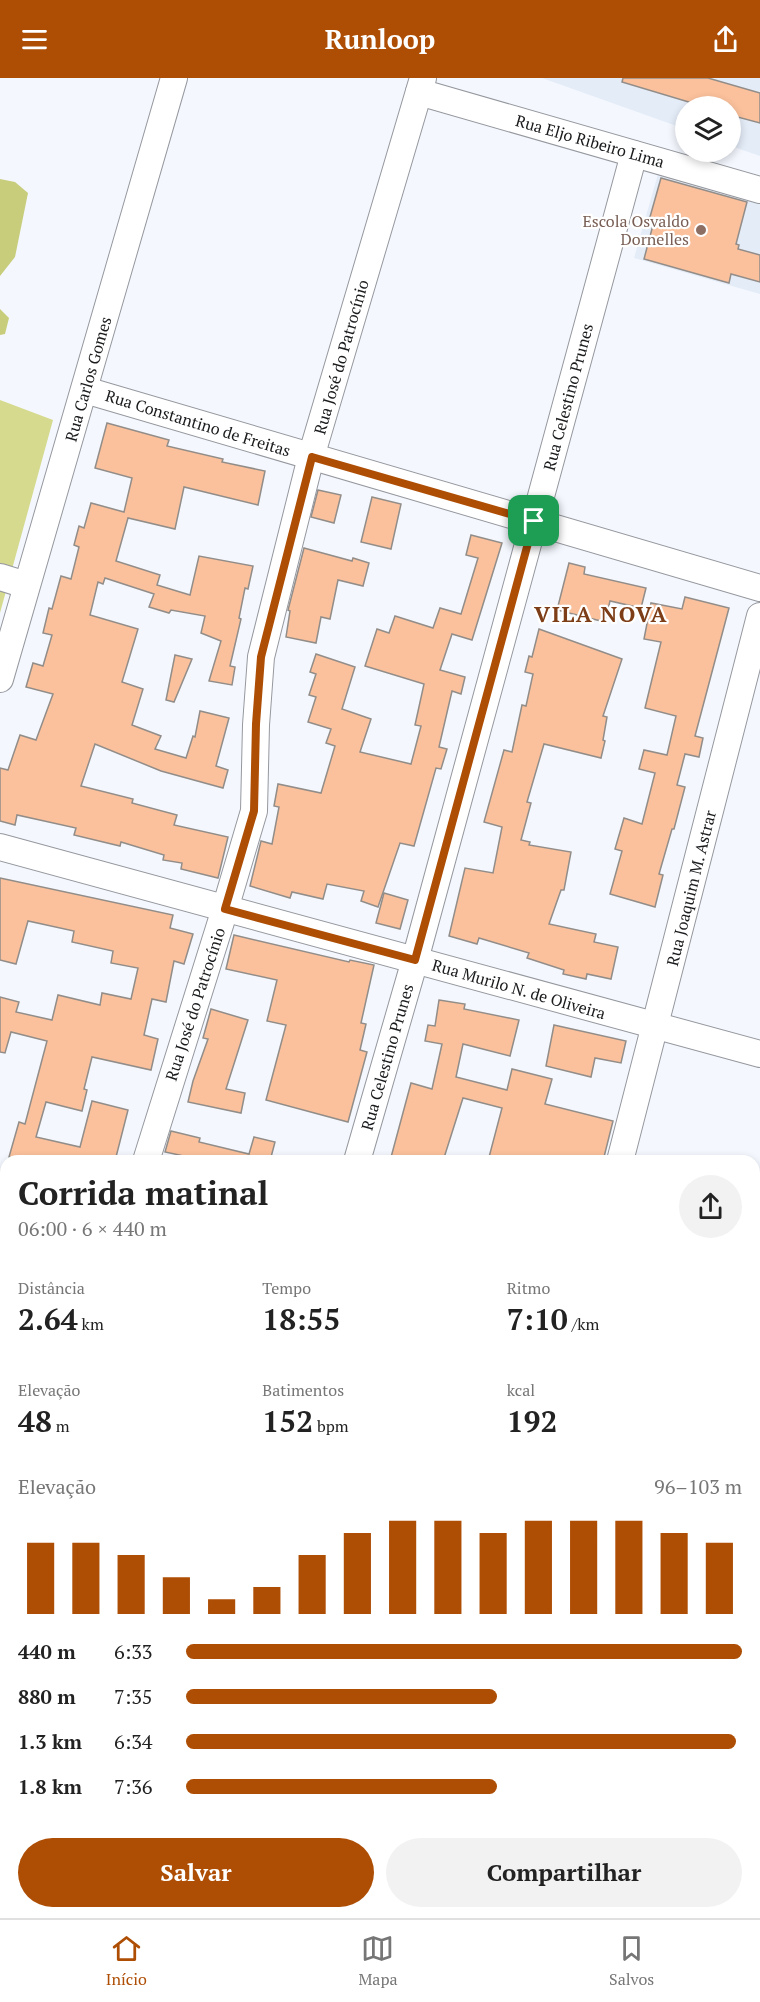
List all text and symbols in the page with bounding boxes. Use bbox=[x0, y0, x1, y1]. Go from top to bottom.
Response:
text: Runloop bbox=[325, 21, 435, 57]
icon: menu bbox=[18, 23, 51, 56]
icon: share bbox=[709, 23, 742, 56]
map controls bbox=[675, 96, 741, 162]
button: layers bbox=[675, 96, 741, 162]
street label: Rua Eljo Ribeiro Lima bbox=[513, 109, 667, 173]
place label: Escola Osvaldo Dornelles bbox=[582, 210, 689, 250]
marker: Escola Osvaldo Dornelles bbox=[694, 223, 708, 237]
street label: Rua José do Patrocínio bbox=[308, 277, 374, 437]
street label: Rua Carlos Gomes bbox=[60, 314, 116, 444]
street label: Rua Celestino Prunes bbox=[538, 321, 598, 473]
street label: Rua Constantino de Freitas bbox=[103, 384, 293, 462]
pin bbox=[508, 495, 559, 546]
icon: arrive bbox=[517, 504, 550, 537]
district label: VILA NOVA bbox=[534, 599, 668, 628]
street label: Rua Joaquim M. Astrar bbox=[661, 807, 721, 968]
street label: Rua José do Patrocínio bbox=[160, 924, 230, 1084]
street label: Rua Murilo N. de Oliveira bbox=[430, 954, 608, 1024]
street label: Rua Celestino Prunes bbox=[356, 981, 418, 1133]
text: Corrida matinal bbox=[18, 1171, 268, 1214]
button: share bbox=[679, 1175, 742, 1238]
text: 06:00 · 6 × 440 m bbox=[18, 1215, 167, 1242]
text: Distância bbox=[18, 1277, 85, 1299]
text: Tempo bbox=[262, 1277, 311, 1299]
text: Ritmo bbox=[507, 1277, 550, 1299]
text: 2.64 bbox=[18, 1299, 78, 1339]
text: 18:55 bbox=[262, 1299, 340, 1339]
text: 7:10 bbox=[507, 1299, 568, 1339]
text: km bbox=[78, 1313, 104, 1335]
text: /km bbox=[568, 1313, 599, 1335]
text: Elevação bbox=[18, 1379, 80, 1401]
text: Batimentos bbox=[262, 1379, 344, 1401]
text: kcal bbox=[507, 1379, 535, 1401]
text: 48 bbox=[18, 1401, 52, 1441]
text: 152 bbox=[262, 1401, 313, 1441]
text: 192 bbox=[507, 1401, 558, 1441]
text: m bbox=[52, 1415, 70, 1437]
text: bpm bbox=[313, 1415, 349, 1437]
text: Elevação bbox=[18, 1473, 96, 1500]
text: 96–103 m bbox=[654, 1473, 742, 1500]
text: 440 m bbox=[18, 1638, 76, 1665]
text: 6:33 bbox=[114, 1638, 153, 1665]
text: 880 m bbox=[18, 1683, 76, 1710]
text: 7:35 bbox=[114, 1683, 153, 1710]
text: 1.3 km bbox=[18, 1728, 82, 1755]
text: 6:34 bbox=[114, 1728, 153, 1755]
text: 1.8 km bbox=[18, 1773, 82, 1800]
text: 7:36 bbox=[114, 1773, 153, 1800]
button: Salvar bbox=[18, 1838, 374, 1907]
button: Compartilhar bbox=[386, 1838, 742, 1907]
tab: Início bbox=[106, 1932, 147, 1990]
tab: Mapa bbox=[358, 1932, 398, 1990]
tab: Salvos bbox=[609, 1932, 654, 1990]

